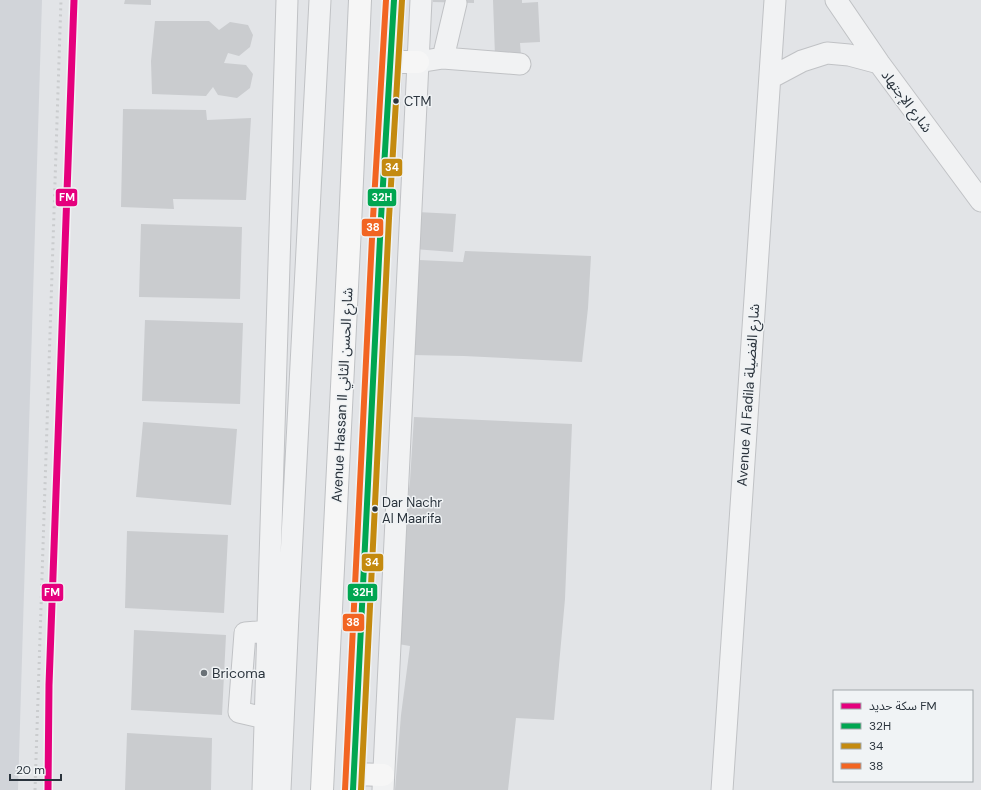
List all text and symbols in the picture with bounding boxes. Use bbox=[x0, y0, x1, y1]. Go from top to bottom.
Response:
street label: شارع الإجتهاد bbox=[876, 66, 936, 137]
place label: CTM bbox=[404, 93, 431, 110]
marker: CTM bbox=[391, 96, 401, 106]
line badge: 34 bbox=[381, 158, 403, 177]
text: 34 bbox=[385, 160, 399, 174]
line badge: FM bbox=[55, 188, 78, 207]
line badge: 32H bbox=[367, 188, 397, 207]
text: FM bbox=[59, 190, 75, 204]
text: 32H bbox=[372, 190, 393, 204]
line badge: 38 bbox=[361, 218, 384, 237]
text: 38 bbox=[366, 220, 380, 234]
street label: Avenue Hassan II شارع الحسن الثاني bbox=[327, 287, 359, 503]
street label: Avenue Al Fadila شارع الفضيلة bbox=[733, 303, 765, 487]
place label: Dar Nachr Al Maarifa bbox=[382, 494, 442, 527]
marker: Dar Nachr Al Maarifa bbox=[370, 504, 380, 514]
line badge: 34 bbox=[361, 553, 384, 572]
text: 34 bbox=[365, 555, 379, 569]
line badge: FM bbox=[41, 583, 64, 602]
line badge: 32H bbox=[347, 583, 378, 602]
text: FM bbox=[44, 585, 60, 599]
text: 32H bbox=[353, 585, 374, 599]
line badge: 38 bbox=[342, 613, 365, 632]
text: 38 bbox=[346, 615, 360, 629]
place label: Bricoma bbox=[212, 664, 265, 682]
marker: Bricoma bbox=[199, 668, 209, 678]
legend bbox=[833, 690, 973, 782]
text: سكة حديد FM bbox=[869, 698, 937, 714]
text: 32H bbox=[869, 718, 891, 734]
text: 34 bbox=[869, 738, 883, 754]
scale bar bbox=[10, 756, 61, 782]
text: 38 bbox=[869, 758, 883, 774]
text: 20 m bbox=[16, 762, 45, 778]

